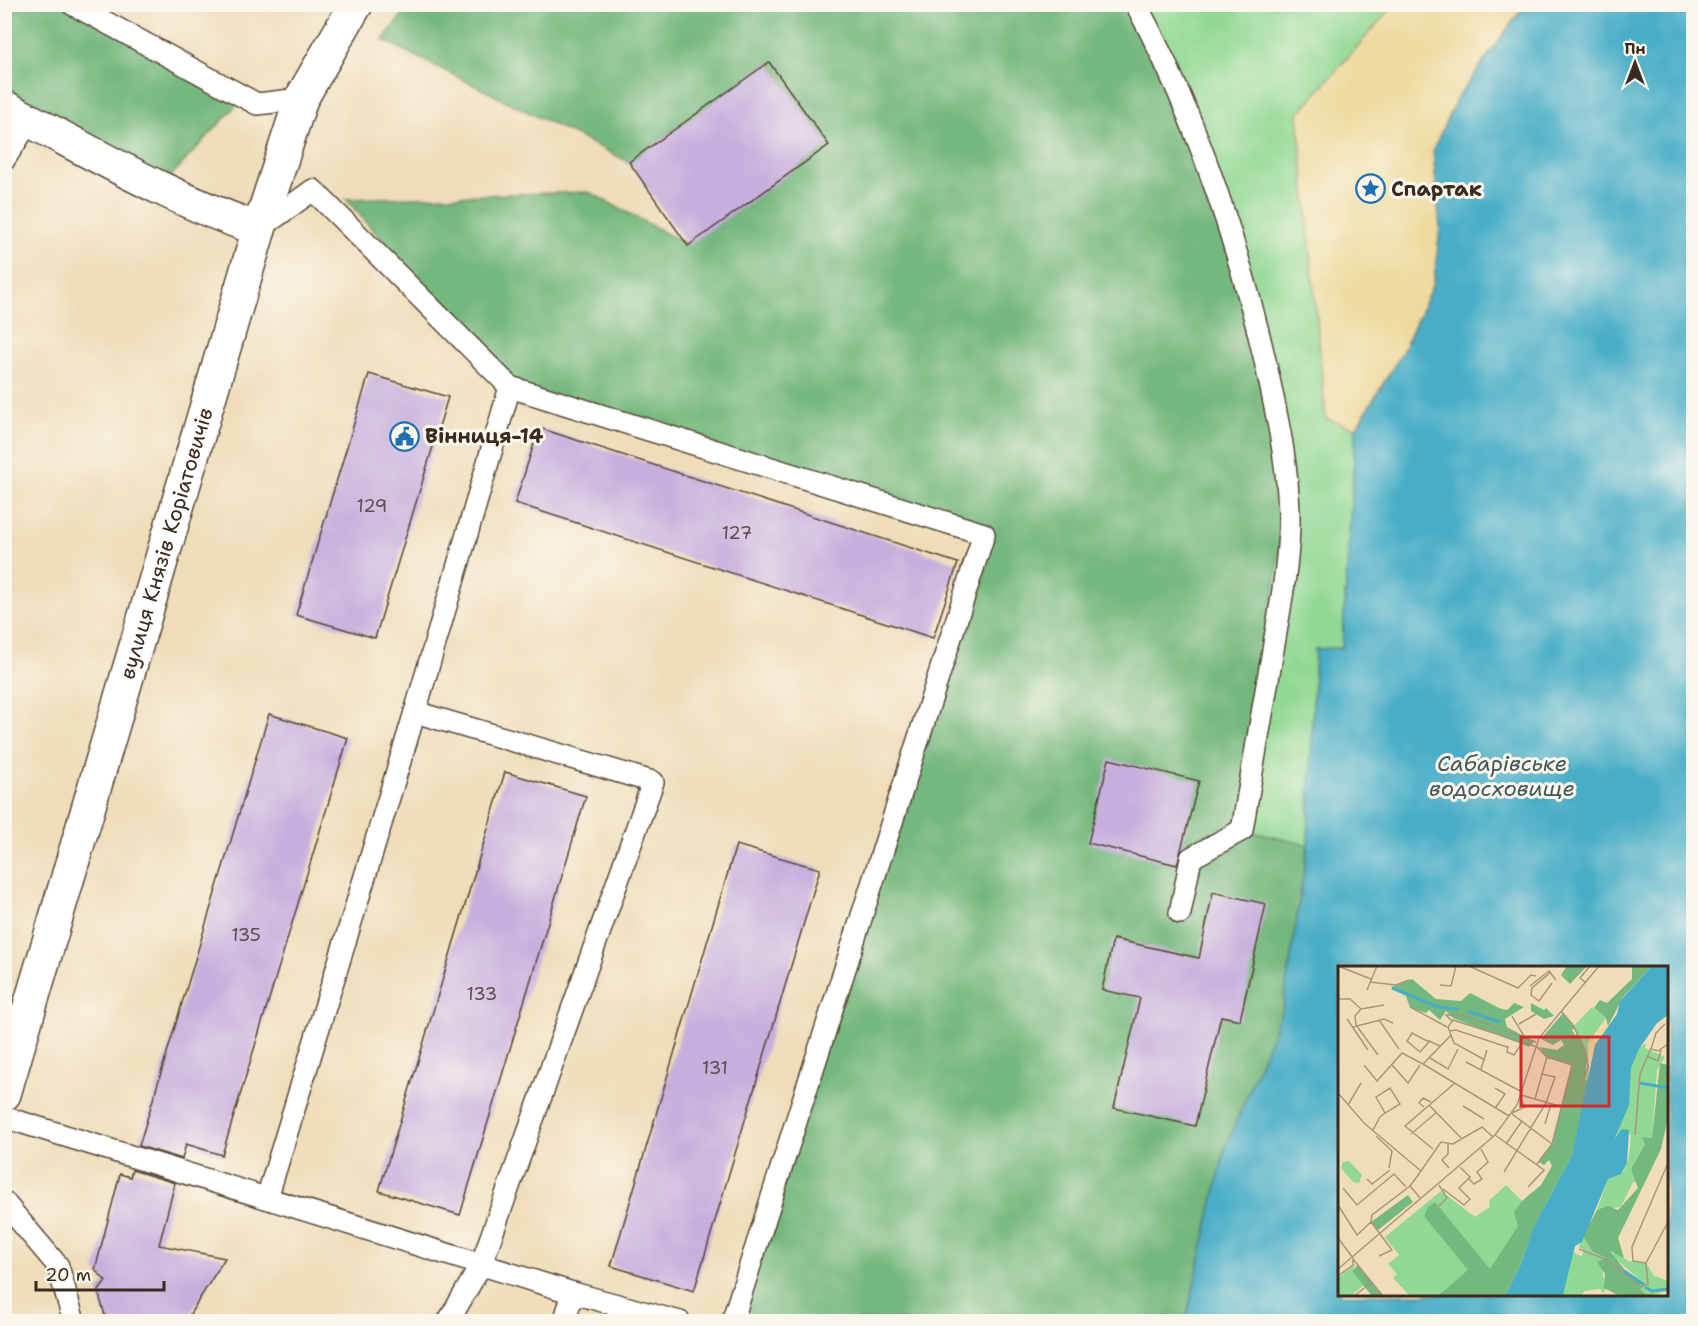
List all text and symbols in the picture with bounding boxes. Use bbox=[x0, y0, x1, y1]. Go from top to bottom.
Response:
north arrow bbox=[1605, 33, 1665, 93]
text: Пн bbox=[1624, 38, 1646, 59]
place icon: Спартак bbox=[1354, 173, 1386, 205]
place label: Спартак bbox=[1391, 175, 1482, 203]
street label: вулиця Князів Коріатовичів bbox=[113, 404, 220, 682]
public building icon: Вінниця-14 bbox=[388, 420, 420, 452]
place label: Вінниця-14 bbox=[425, 422, 544, 450]
house number: 129 bbox=[357, 494, 387, 518]
house number: 127 bbox=[722, 521, 752, 545]
water label: Сабарівське водосховище bbox=[1429, 749, 1575, 803]
house number: 135 bbox=[231, 923, 261, 947]
inset map bbox=[1338, 966, 1668, 1296]
house number: 133 bbox=[467, 982, 497, 1006]
house number: 131 bbox=[702, 1056, 728, 1080]
scale bar bbox=[36, 1254, 164, 1292]
text: 20 m bbox=[45, 1263, 91, 1287]

